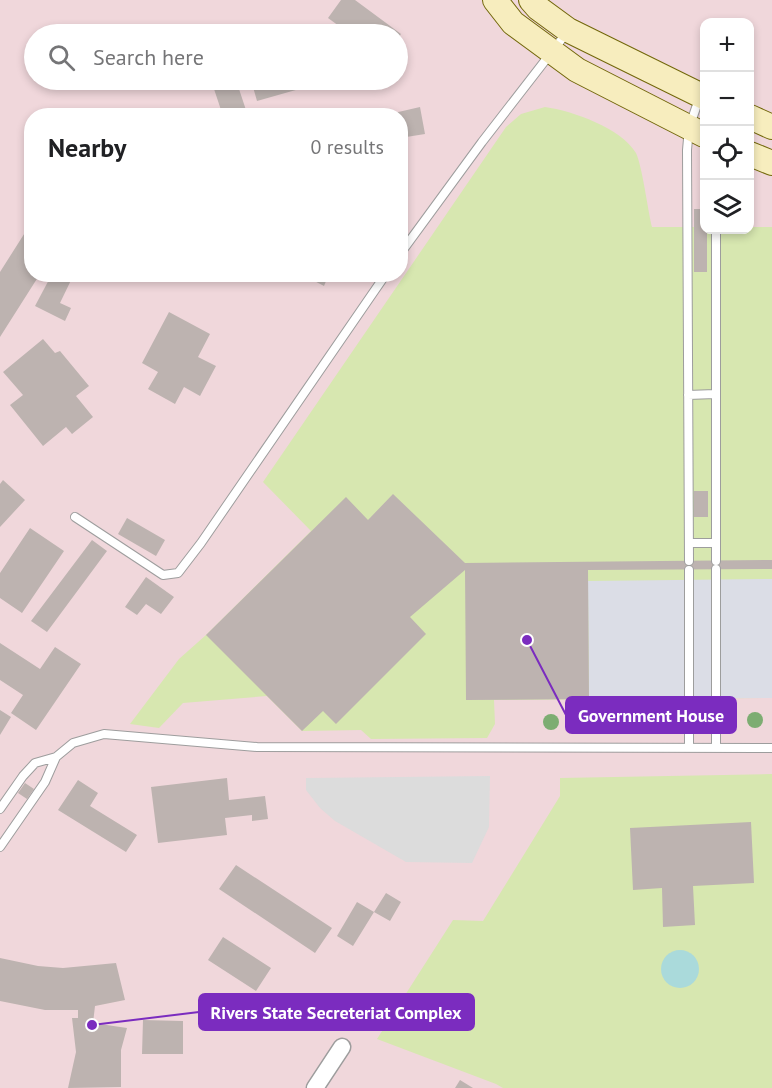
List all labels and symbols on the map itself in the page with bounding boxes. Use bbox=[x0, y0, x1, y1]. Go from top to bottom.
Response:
callout: Government House bbox=[566, 697, 736, 733]
text: Government House bbox=[578, 704, 724, 727]
callout: Rivers State Secreteriat Complex bbox=[199, 994, 474, 1030]
text: Rivers State Secreteriat Complex bbox=[210, 1001, 462, 1024]

